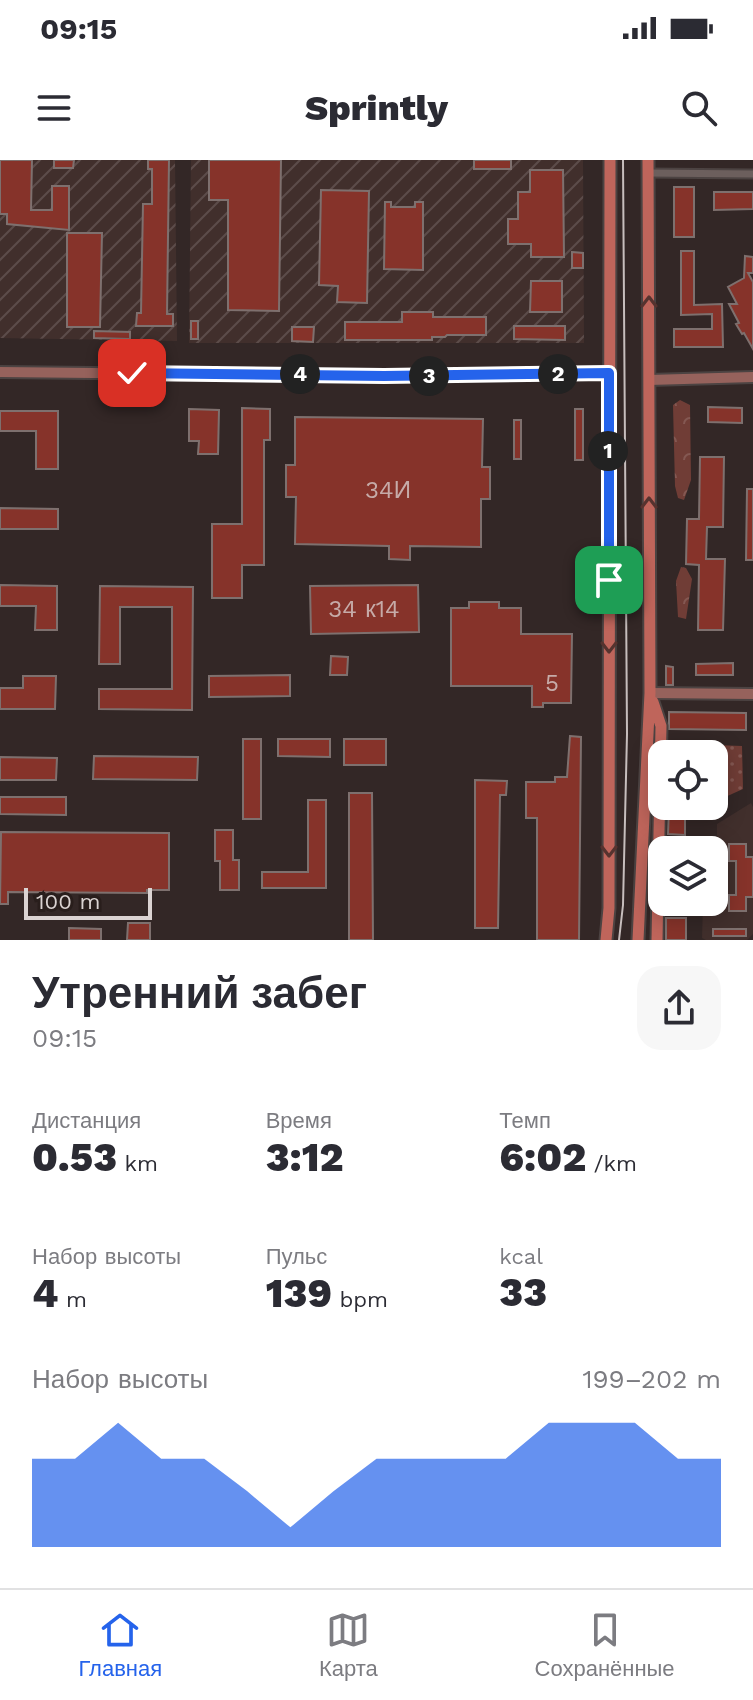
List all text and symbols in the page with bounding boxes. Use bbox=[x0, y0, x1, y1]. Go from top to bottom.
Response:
text: 09:15 bbox=[40, 11, 117, 46]
icon: menu bbox=[32, 86, 76, 130]
icon: search bbox=[677, 86, 721, 130]
text: Sprintly bbox=[305, 87, 448, 129]
one-way arrow bbox=[640, 295, 658, 308]
pin bbox=[98, 339, 166, 407]
icon: check bbox=[110, 351, 154, 395]
pin: 4 bbox=[280, 354, 320, 394]
pin: 2 bbox=[538, 354, 578, 394]
pin: 3 bbox=[409, 356, 449, 396]
text: 4 bbox=[293, 361, 307, 386]
text: 2 bbox=[551, 361, 565, 386]
text: 3 bbox=[422, 363, 436, 388]
pin: 1 bbox=[588, 431, 628, 471]
text: 1 bbox=[603, 438, 613, 463]
house number: 34И bbox=[365, 476, 411, 504]
one-way arrow bbox=[640, 496, 658, 509]
pin bbox=[575, 546, 643, 614]
icon: arrive bbox=[587, 558, 631, 602]
house number: 34 к14 bbox=[328, 595, 400, 623]
one-way arrow bbox=[600, 641, 618, 654]
house number: 5 bbox=[545, 669, 559, 697]
map controls bbox=[648, 740, 728, 916]
button: locate bbox=[648, 740, 728, 820]
button: layers bbox=[648, 836, 728, 916]
one-way arrow bbox=[600, 845, 618, 858]
scale bar bbox=[24, 884, 152, 920]
text: 100 m bbox=[36, 889, 100, 914]
button: share bbox=[637, 966, 721, 1050]
text: Утренний забег bbox=[32, 967, 367, 1019]
text: 09:15 bbox=[32, 1023, 97, 1053]
text: Дистанция bbox=[32, 1108, 141, 1133]
text: Время bbox=[266, 1108, 332, 1133]
text: Темп bbox=[499, 1108, 551, 1133]
text: 0.53 bbox=[32, 1134, 117, 1181]
text: 3:12 bbox=[266, 1134, 344, 1181]
text: 6:02 bbox=[499, 1134, 586, 1181]
text: km bbox=[117, 1151, 158, 1176]
text: /km bbox=[586, 1151, 637, 1176]
text: Набор высоты bbox=[32, 1244, 181, 1269]
text: Пульс bbox=[266, 1244, 327, 1269]
text: kcal bbox=[499, 1244, 543, 1269]
text: 33 bbox=[499, 1269, 547, 1316]
text: 4 bbox=[32, 1270, 58, 1317]
text: 139 bbox=[266, 1270, 332, 1317]
text: m bbox=[58, 1287, 87, 1312]
text: bpm bbox=[332, 1287, 388, 1312]
text: Набор высоты bbox=[32, 1364, 208, 1394]
text: 199–202 m bbox=[582, 1364, 721, 1394]
tab: Главная bbox=[78, 1608, 162, 1682]
tab: Карта bbox=[319, 1608, 378, 1682]
tab: Сохранённые bbox=[535, 1608, 675, 1682]

